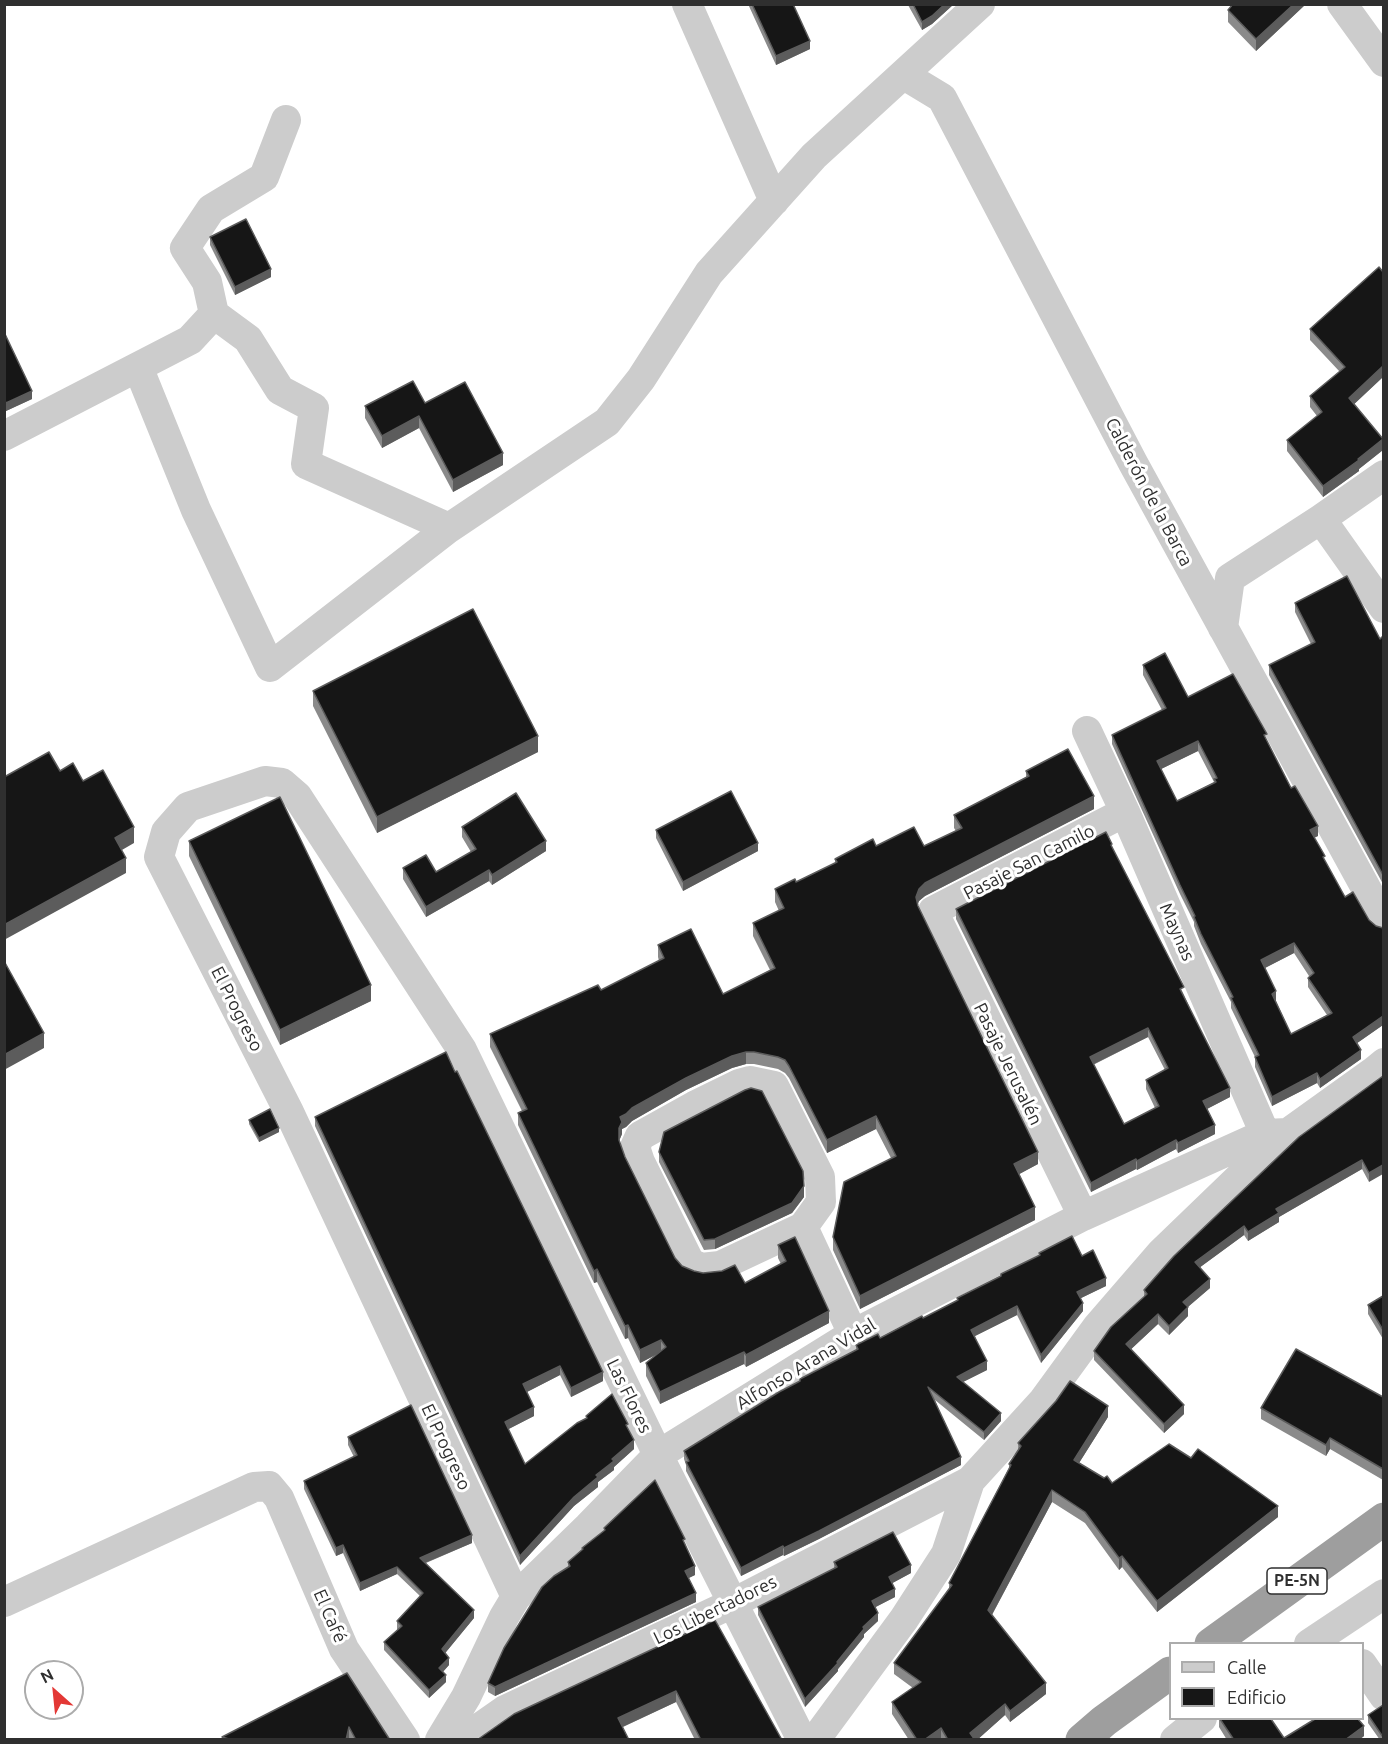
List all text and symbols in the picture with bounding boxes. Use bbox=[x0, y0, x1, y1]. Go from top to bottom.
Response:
street label: Calderón de la Barca bbox=[1101, 414, 1197, 570]
street label: Pasaje San Camilo bbox=[960, 820, 1098, 904]
street label: Maynas bbox=[1155, 900, 1199, 964]
street label: El Progreso bbox=[206, 963, 268, 1055]
street label: Pasaje Jerusalén bbox=[969, 999, 1047, 1129]
street label: Alfonso Arana Vidal bbox=[732, 1314, 880, 1414]
street label: Las Flores bbox=[602, 1355, 656, 1437]
street label: El Progreso bbox=[417, 1401, 475, 1493]
road number: PE-5N bbox=[1267, 1568, 1327, 1594]
street label: Los Libertadores bbox=[650, 1571, 780, 1649]
street label: El Café bbox=[309, 1586, 351, 1646]
legend bbox=[1169, 1642, 1364, 1720]
text: Calle bbox=[1227, 1657, 1267, 1677]
north arrow bbox=[24, 1660, 84, 1720]
text: N bbox=[37, 1665, 56, 1686]
text: Edificio bbox=[1227, 1687, 1286, 1707]

